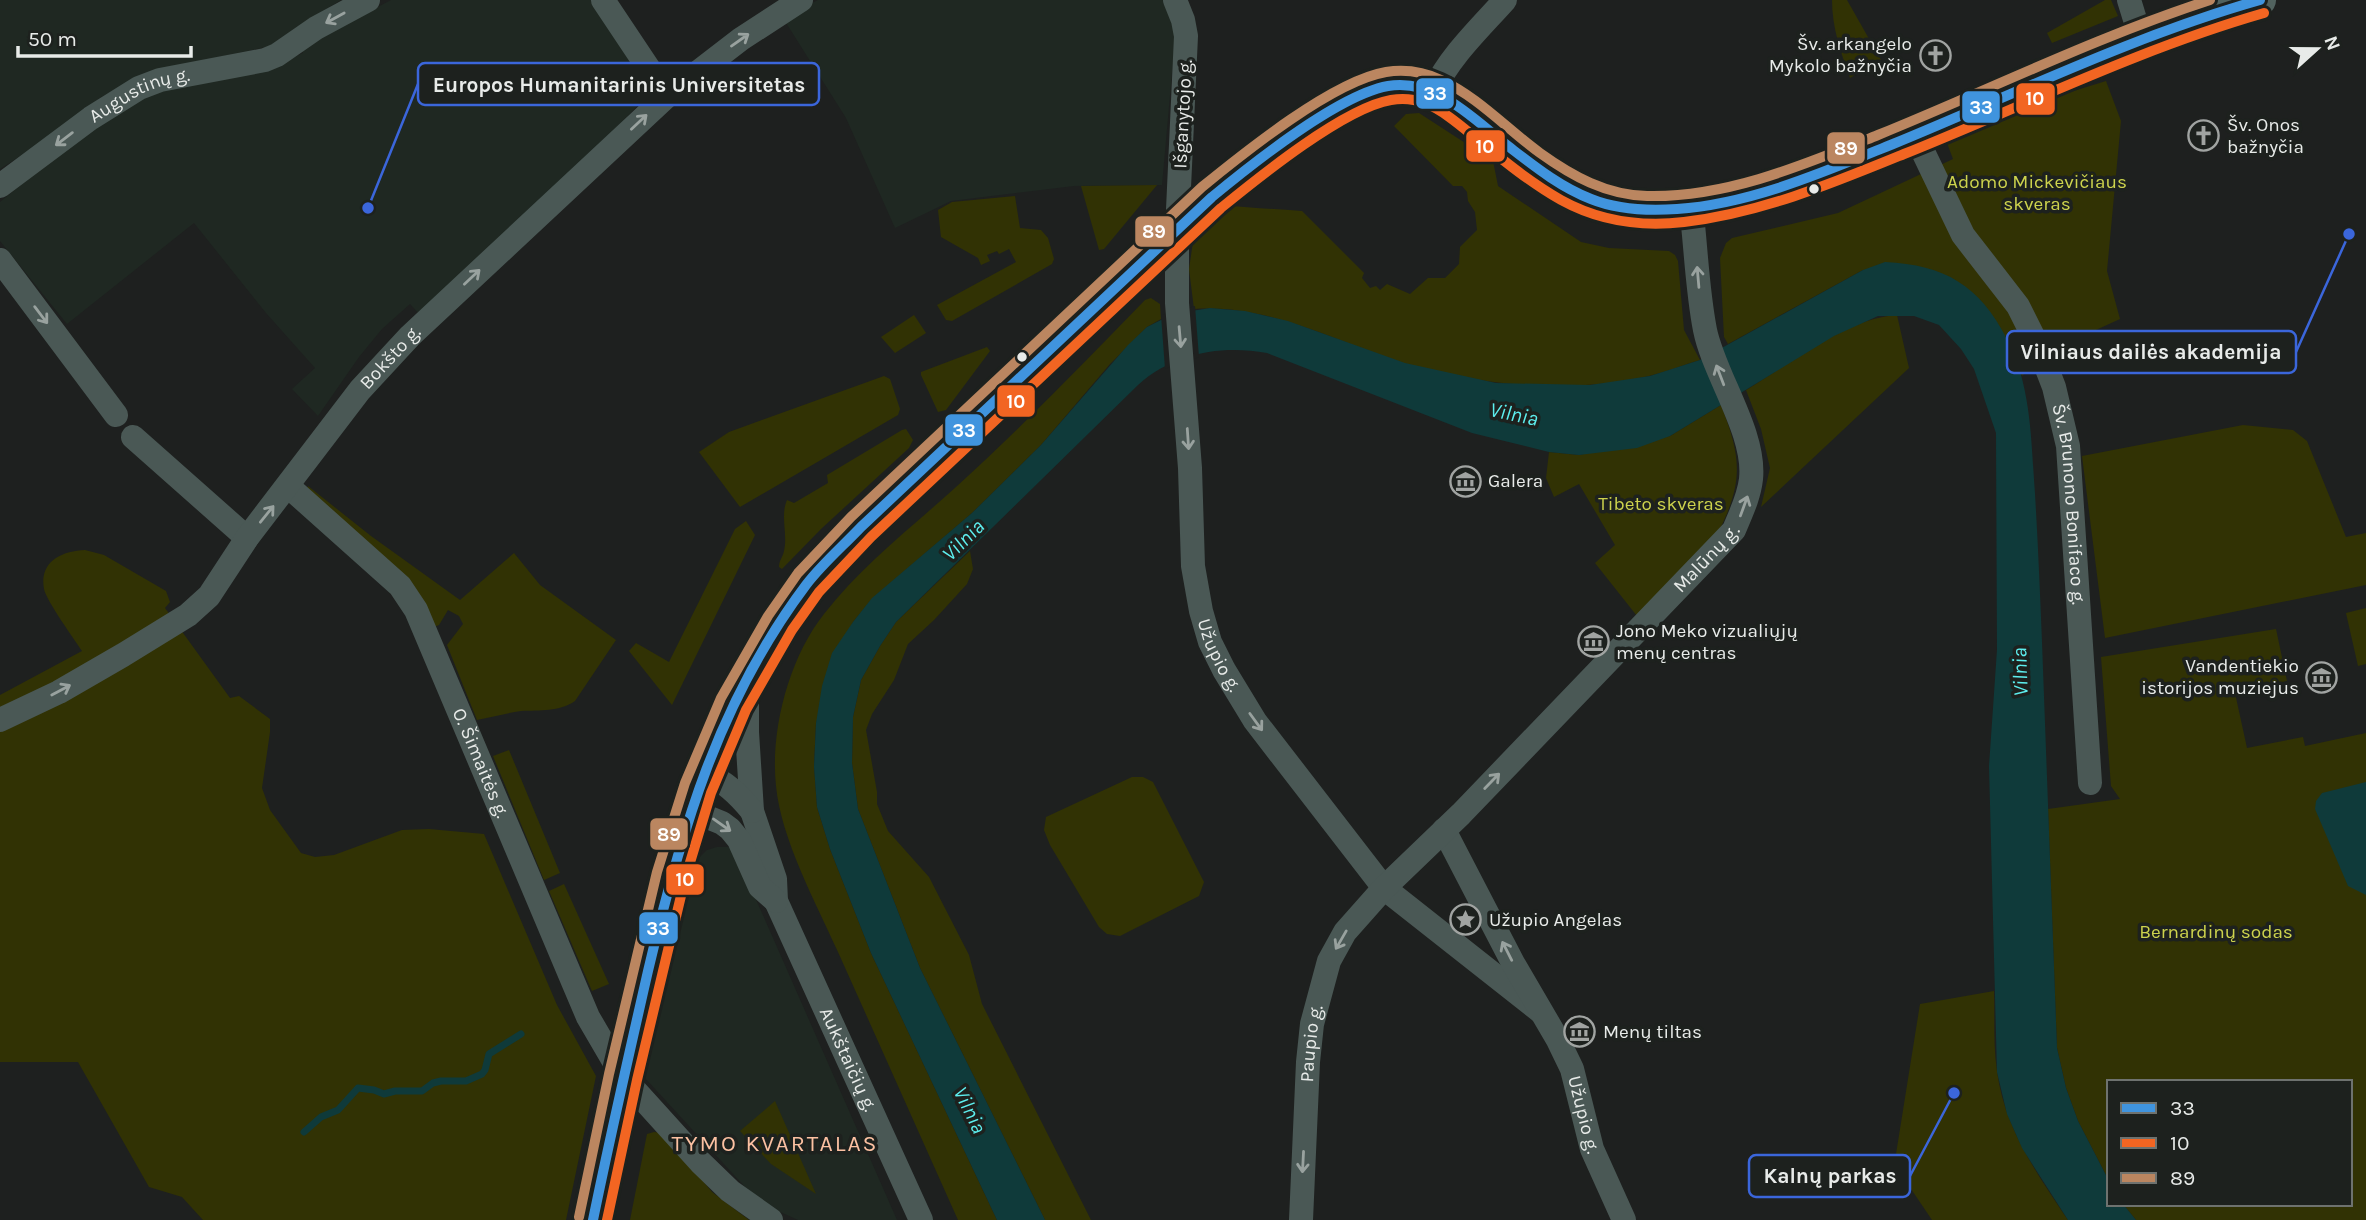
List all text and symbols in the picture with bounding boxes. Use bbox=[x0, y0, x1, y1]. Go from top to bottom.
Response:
one-way arrow bbox=[325, 11, 345, 25]
scale bar bbox=[18, 14, 191, 58]
north arrow bbox=[2282, 14, 2352, 84]
text: 50 m bbox=[28, 27, 77, 51]
one-way arrow bbox=[730, 32, 749, 47]
place label: Šv. arkangelo Mykolo bažnyčia bbox=[1769, 33, 1912, 77]
text: N bbox=[2319, 33, 2345, 54]
church icon: Šv. arkangelo Mykolo bažnyčia bbox=[1918, 38, 1952, 72]
street label: Išganytojo g. bbox=[1169, 59, 1197, 169]
callout: Europos Humanitarinis Universitetas bbox=[418, 63, 819, 105]
street label: Augustinų g. bbox=[85, 64, 191, 127]
text: Europos Humanitarinis Universitetas bbox=[433, 73, 805, 97]
line badge: 33 bbox=[1415, 77, 1455, 110]
line badge: 10 bbox=[2015, 82, 2056, 116]
text: 33 bbox=[1423, 83, 1447, 105]
text: 10 bbox=[2026, 88, 2044, 110]
line badge: 33 bbox=[1961, 90, 2001, 124]
text: 33 bbox=[1969, 97, 1993, 119]
one-way arrow bbox=[630, 114, 647, 131]
place label: Šv. Onos bažnyčia bbox=[2227, 114, 2304, 158]
church icon: Šv. Onos bažnyčia bbox=[2187, 119, 2221, 153]
line badge: 10 bbox=[1465, 129, 1506, 163]
line badge: 89 bbox=[1826, 131, 1866, 165]
one-way arrow bbox=[55, 132, 74, 146]
text: 10 bbox=[1476, 136, 1494, 158]
text: 89 bbox=[1834, 138, 1858, 160]
park label: Adomo Mickevičiaus skveras bbox=[1947, 171, 2127, 215]
unlabelled marker bbox=[1807, 182, 1821, 196]
line badge: 89 bbox=[1134, 215, 1175, 248]
text: 89 bbox=[1142, 221, 1166, 243]
one-way arrow bbox=[1691, 266, 1704, 289]
one-way arrow bbox=[463, 269, 481, 285]
one-way arrow bbox=[33, 305, 48, 324]
street label: Bokšto g. bbox=[355, 321, 425, 394]
one-way arrow bbox=[1174, 325, 1187, 348]
callout: Vilniaus dailės akademija bbox=[2007, 331, 2296, 373]
text: Vilniaus dailės akademija bbox=[2021, 340, 2281, 364]
unlabelled marker bbox=[1015, 350, 1029, 364]
one-way arrow bbox=[1713, 364, 1726, 386]
line badge: 10 bbox=[996, 384, 1036, 418]
text: 10 bbox=[1007, 391, 1025, 413]
water label: Vilnia bbox=[1487, 397, 1541, 431]
street label: Šv. Brunono Bonifaco g. bbox=[2047, 401, 2089, 606]
line badge: 33 bbox=[944, 413, 984, 447]
text: 33 bbox=[952, 420, 976, 442]
one-way arrow bbox=[1182, 427, 1195, 450]
museum icon: Galera bbox=[1448, 464, 1482, 498]
place label: Galera bbox=[1488, 470, 1543, 492]
park label: Tibeto skveras bbox=[1598, 493, 1724, 515]
one-way arrow bbox=[1738, 496, 1751, 518]
one-way arrow bbox=[259, 505, 274, 523]
water label: Vilnia bbox=[937, 514, 989, 566]
street label: Malūnų g. bbox=[1669, 523, 1745, 597]
street label: Užupio g. bbox=[1193, 616, 1246, 696]
place label: Jono Meko vizualiųjų menų centras bbox=[1616, 620, 1798, 664]
museum icon: Jono Meko vizualiųjų menų centras bbox=[1576, 625, 1610, 659]
water label: Vilnia bbox=[2007, 647, 2033, 697]
place label: Vandentiekio istorijos muziejus bbox=[2141, 655, 2299, 699]
museum icon: Vandentiekio istorijos muziejus bbox=[2305, 660, 2339, 694]
one-way arrow bbox=[50, 683, 71, 696]
street label: O. Šimaitės g. bbox=[448, 705, 513, 821]
one-way arrow bbox=[1249, 712, 1264, 731]
one-way arrow bbox=[1484, 773, 1501, 790]
line badge: 89 bbox=[649, 817, 689, 851]
one-way arrow bbox=[712, 818, 731, 832]
text: 89 bbox=[657, 824, 681, 846]
line badge: 10 bbox=[665, 863, 705, 896]
text: 10 bbox=[676, 869, 694, 891]
place icon: Užupio Angelas bbox=[1449, 903, 1483, 937]
place label: Užupio Angelas bbox=[1489, 909, 1622, 931]
line badge: 33 bbox=[638, 911, 679, 945]
text: 33 bbox=[646, 918, 670, 940]
park label: Bernardinų sodas bbox=[2139, 921, 2293, 943]
one-way arrow bbox=[1334, 930, 1348, 950]
one-way arrow bbox=[1499, 941, 1513, 962]
street label: Paupio g. bbox=[1296, 1002, 1328, 1083]
street label: Aukštaičių g. bbox=[815, 1004, 881, 1115]
museum icon: Menų tiltas bbox=[1563, 1015, 1597, 1049]
place label: Menų tiltas bbox=[1603, 1021, 1702, 1043]
street label: Užupio g. bbox=[1563, 1074, 1604, 1157]
legend bbox=[2107, 1080, 2352, 1206]
water label: Vilnia bbox=[948, 1083, 992, 1137]
text: 33 bbox=[2170, 1096, 2195, 1120]
district label: TYMO KVARTALAS bbox=[671, 1130, 879, 1157]
text: 10 bbox=[2170, 1131, 2189, 1155]
one-way arrow bbox=[1296, 1150, 1309, 1173]
callout: Kalnų parkas bbox=[1749, 1155, 1910, 1197]
text: Kalnų parkas bbox=[1763, 1164, 1897, 1188]
text: 89 bbox=[2170, 1166, 2195, 1190]

